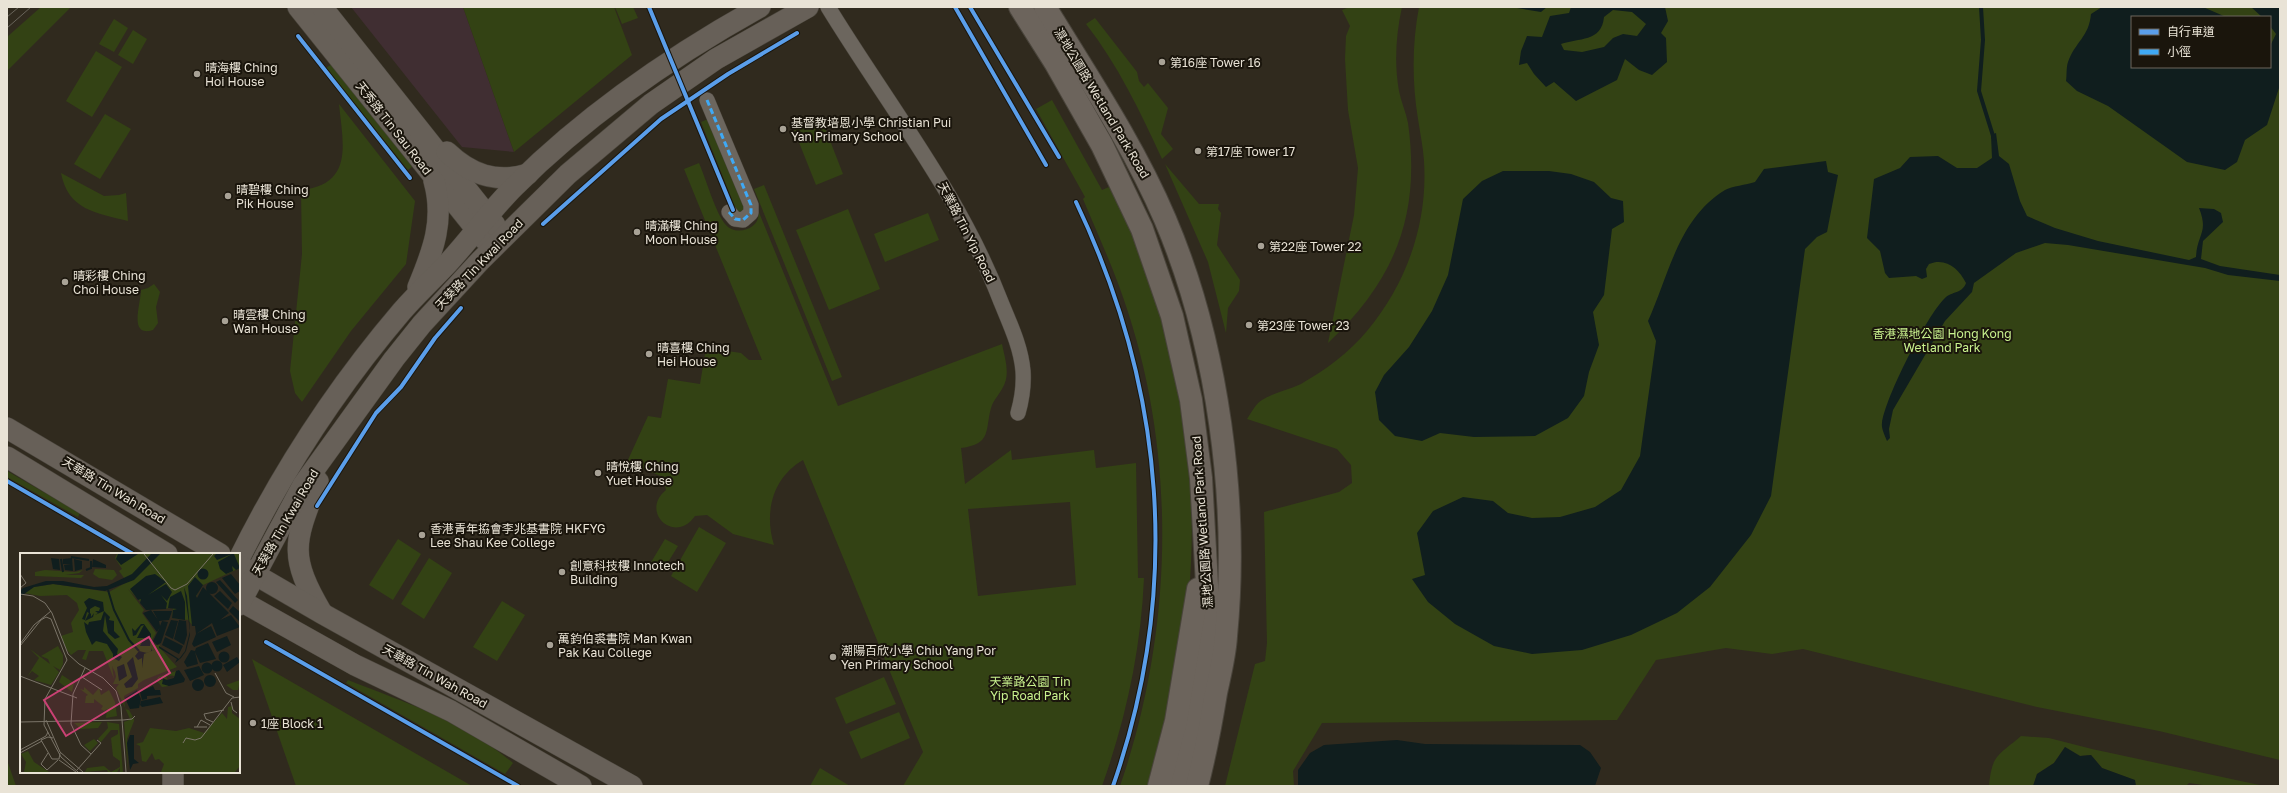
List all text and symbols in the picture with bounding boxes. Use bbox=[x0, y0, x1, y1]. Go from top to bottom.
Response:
legend bbox=[2131, 16, 2271, 68]
text: 自行車道 bbox=[2167, 24, 2215, 39]
street label: 濕地公園路 Wetland Park Road bbox=[1051, 25, 1153, 181]
text: 小徑 bbox=[2167, 44, 2191, 59]
place label: 第16座 Tower 16 bbox=[1170, 55, 1261, 70]
marker: 第16座 Tower 16 bbox=[1157, 57, 1167, 67]
place label: 晴海樓 Ching Hoi House bbox=[205, 60, 278, 89]
marker: 晴海樓 Ching Hoi House bbox=[192, 69, 202, 79]
street label: 天秀路 Tin Sau Road bbox=[353, 78, 435, 178]
place label: 基督教培恩小學 Christian Pui Yan Primary School bbox=[791, 115, 951, 144]
marker: 基督教培恩小學 Christian Pui Yan Primary School bbox=[778, 124, 788, 134]
place label: 第17座 Tower 17 bbox=[1206, 144, 1295, 159]
marker: 第17座 Tower 17 bbox=[1193, 146, 1203, 156]
street label: 天業路 Tin Yip Road bbox=[935, 179, 999, 285]
place label: 晴碧樓 Ching Pik House bbox=[236, 182, 309, 211]
marker: 晴碧樓 Ching Pik House bbox=[223, 191, 233, 201]
street label: 天葵路 Tin Kwai Road bbox=[432, 216, 526, 312]
place label: 晴滿樓 Ching Moon House bbox=[645, 218, 718, 247]
marker: 晴滿樓 Ching Moon House bbox=[632, 227, 642, 237]
place label: 第22座 Tower 22 bbox=[1269, 239, 1362, 254]
marker: 第22座 Tower 22 bbox=[1256, 241, 1266, 251]
place label: 晴彩樓 Ching Choi House bbox=[73, 268, 146, 297]
marker: 晴彩樓 Ching Choi House bbox=[60, 277, 70, 287]
place label: 晴雲樓 Ching Wan House bbox=[233, 307, 306, 336]
marker: 晴雲樓 Ching Wan House bbox=[220, 316, 230, 326]
place label: 第23座 Tower 23 bbox=[1257, 318, 1350, 333]
marker: 第23座 Tower 23 bbox=[1244, 320, 1254, 330]
park label: 香港濕地公園 Hong Kong Wetland Park bbox=[1872, 326, 2012, 355]
place label: 晴喜樓 Ching Hei House bbox=[657, 340, 730, 369]
marker: 晴喜樓 Ching Hei House bbox=[644, 349, 654, 359]
street label: 濕地公園路 Wetland Park Road bbox=[1188, 435, 1216, 609]
street label: 天華路 Tin Wah Road bbox=[60, 453, 168, 527]
place label: 晴悅樓 Ching Yuet House bbox=[606, 459, 679, 488]
street label: 天葵路 Tin Kwai Road bbox=[249, 466, 321, 578]
marker: 晴悅樓 Ching Yuet House bbox=[593, 468, 603, 478]
place label: 香港青年拹會李兆基書院 HKFYG Lee Shau Kee College bbox=[430, 521, 606, 550]
marker: 香港青年拹會李兆基書院 HKFYG Lee Shau Kee College bbox=[417, 530, 427, 540]
inset map bbox=[20, 553, 240, 773]
place label: 創意科技樓 Innotech Building bbox=[570, 558, 684, 587]
marker: 創意科技樓 Innotech Building bbox=[557, 567, 567, 577]
place label: 萬鈞伯裘書院 Man Kwan Pak Kau College bbox=[558, 631, 692, 660]
marker: 萬鈞伯裘書院 Man Kwan Pak Kau College bbox=[545, 640, 555, 650]
street label: 天華路 Tin Wah Road bbox=[380, 641, 490, 711]
place label: 潮陽百欣小學 Chiu Yang Por Yen Primary School bbox=[841, 643, 996, 672]
marker: 潮陽百欣小學 Chiu Yang Por Yen Primary School bbox=[828, 652, 838, 662]
park label: 天業路公園 Tin Yip Road Park bbox=[989, 674, 1071, 703]
place label: 1座 Block 1 bbox=[261, 716, 323, 731]
marker: 1座 Block 1 bbox=[248, 718, 258, 728]

